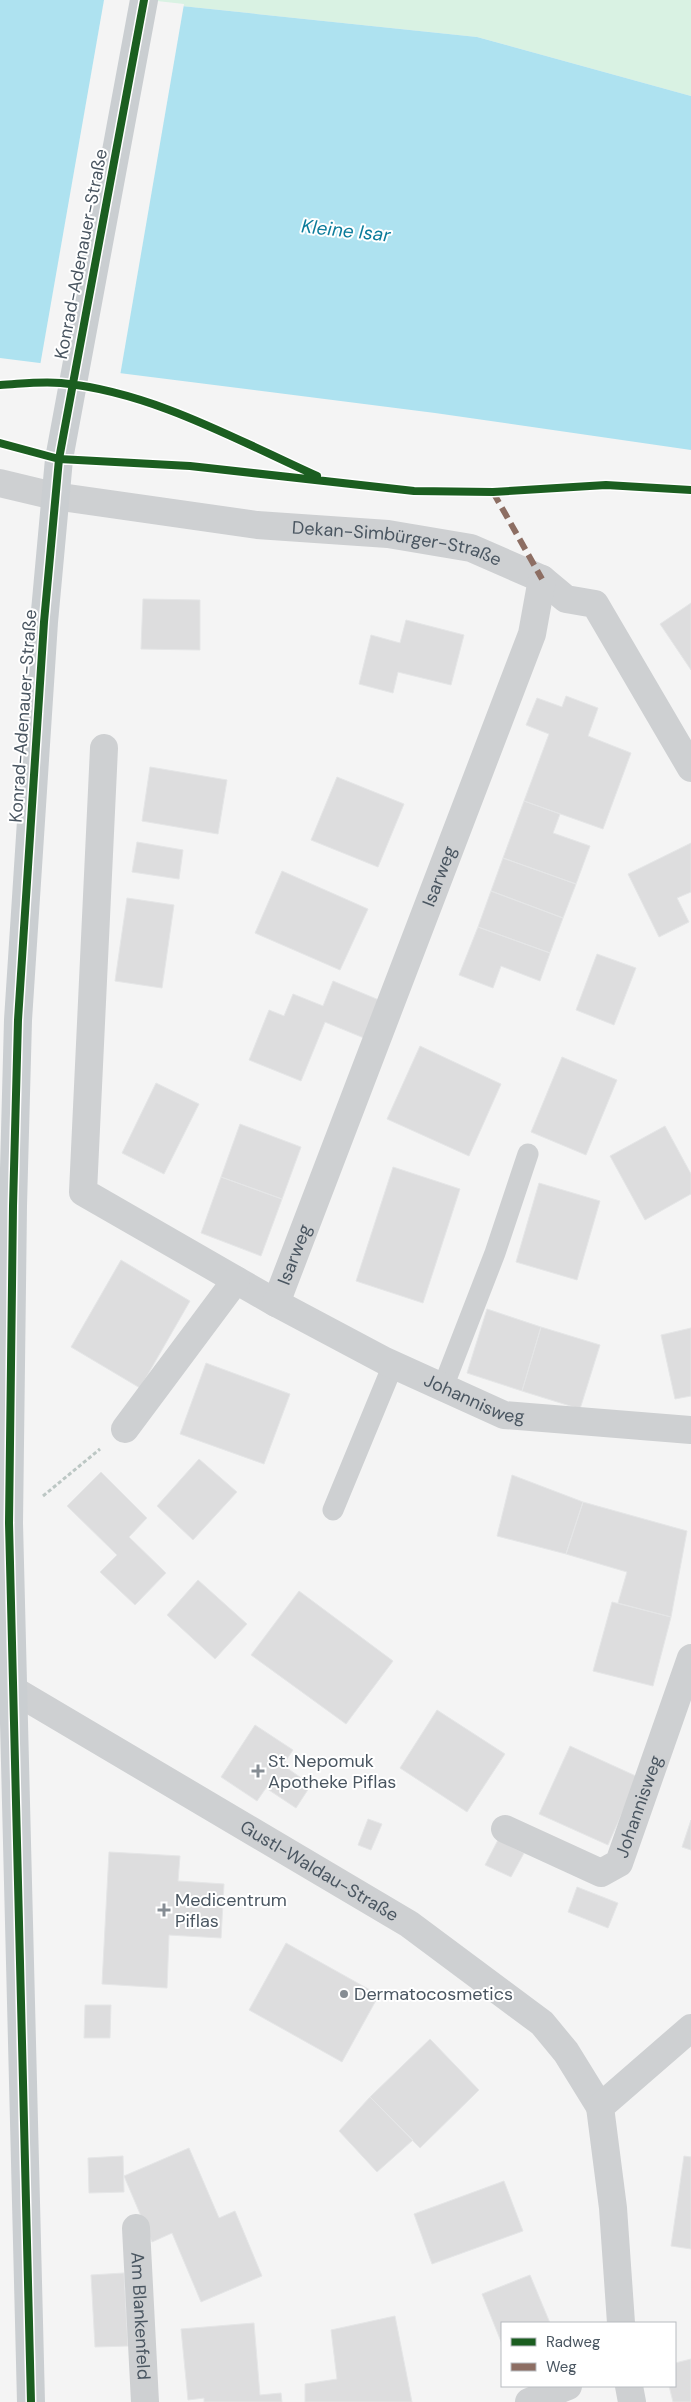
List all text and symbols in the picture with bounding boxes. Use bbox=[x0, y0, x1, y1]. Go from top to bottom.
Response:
street label: Konrad-Adenauer-Straße bbox=[49, 147, 113, 361]
water label: Kleine Isar bbox=[300, 213, 393, 248]
street label: Dekan-Simbürger-Straße bbox=[291, 515, 505, 572]
street label: Konrad-Adenauer-Straße bbox=[4, 609, 42, 823]
street label: Isarweg bbox=[417, 842, 462, 910]
street label: Isarweg bbox=[272, 1221, 317, 1288]
street label: Johannisweg bbox=[420, 1368, 525, 1429]
place label: St. Nepomuk Apotheke Piflas bbox=[268, 1749, 396, 1794]
street label: Johannisweg bbox=[610, 1752, 668, 1861]
marker: St. Nepomuk Apotheke Piflas bbox=[252, 1765, 264, 1777]
street label: Gustl-Waldau-Straße bbox=[236, 1815, 403, 1927]
place label: Medicentrum Piflas bbox=[175, 1888, 287, 1933]
marker: Medicentrum Piflas bbox=[157, 1903, 171, 1917]
place label: Dermatocosmetics bbox=[354, 1982, 513, 2006]
marker: Dermatocosmetics bbox=[338, 1988, 350, 2000]
street label: Am Blankenfeld bbox=[125, 2251, 156, 2380]
legend bbox=[501, 2322, 676, 2387]
text: Radweg bbox=[546, 2332, 600, 2352]
text: Weg bbox=[546, 2357, 577, 2377]

